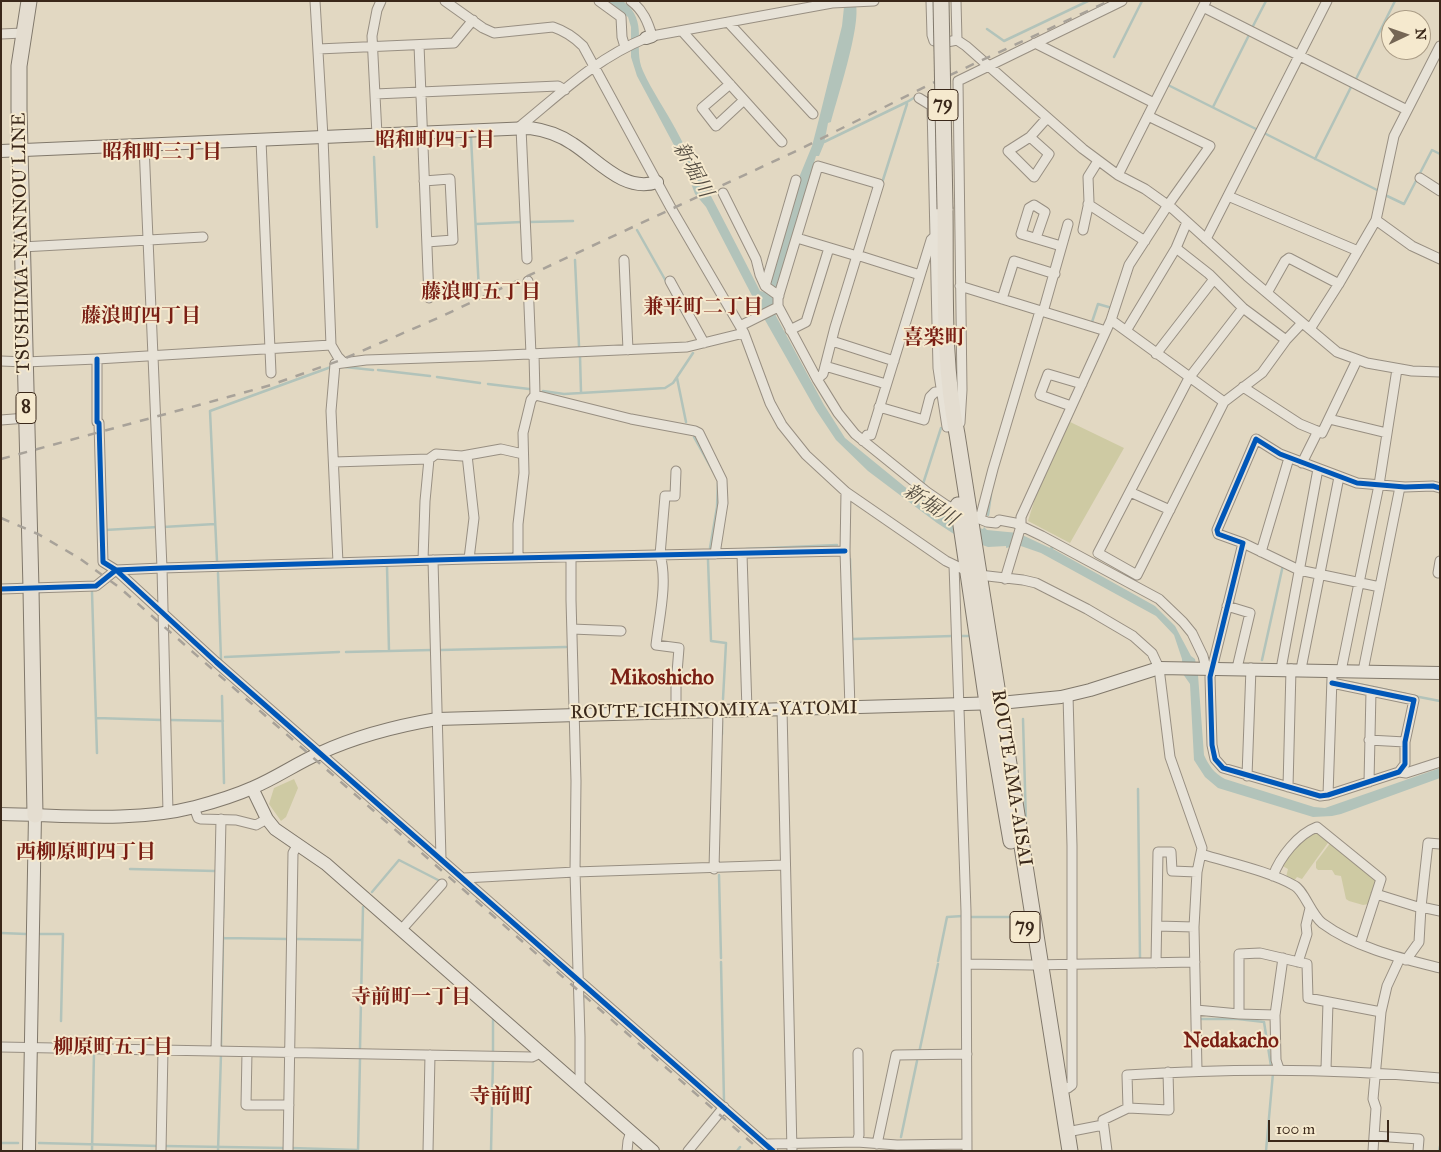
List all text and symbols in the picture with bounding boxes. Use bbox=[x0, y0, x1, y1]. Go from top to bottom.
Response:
north arrow bbox=[1381, 10, 1431, 60]
text: N bbox=[1412, 28, 1429, 41]
road number: 79 bbox=[928, 90, 958, 120]
street label: TSUSHIMA-NANNOU LINE bbox=[8, 112, 36, 374]
district label: 昭和町四丁目 bbox=[375, 129, 495, 153]
water label: 新堀川 bbox=[667, 138, 717, 202]
district label: 昭和町三丁目 bbox=[102, 141, 222, 165]
district label: 藤浪町五丁目 bbox=[421, 281, 541, 305]
district label: 兼平町二丁目 bbox=[643, 296, 763, 320]
district label: 藤浪町四丁目 bbox=[81, 305, 201, 329]
district label: 喜楽町 bbox=[903, 326, 965, 352]
road number: 8 bbox=[16, 392, 36, 423]
water label: 新堀川 bbox=[898, 480, 962, 532]
district label: Mikoshicho bbox=[610, 666, 714, 692]
street label: ROUTE AMA-AISAI bbox=[986, 688, 1036, 868]
street label: ROUTE ICHINOMIYA-YATOMI bbox=[570, 697, 858, 725]
district label: 西柳原町四丁目 bbox=[16, 841, 156, 865]
road number: 79 bbox=[1010, 912, 1040, 942]
district label: 寺前町一丁目 bbox=[351, 986, 471, 1010]
district label: Nedakacho bbox=[1183, 1029, 1279, 1055]
district label: 柳原町五丁目 bbox=[53, 1036, 173, 1060]
district label: 寺前町 bbox=[470, 1085, 532, 1111]
scale bar bbox=[1271, 1110, 1392, 1142]
text: 100 m bbox=[1276, 1120, 1315, 1138]

